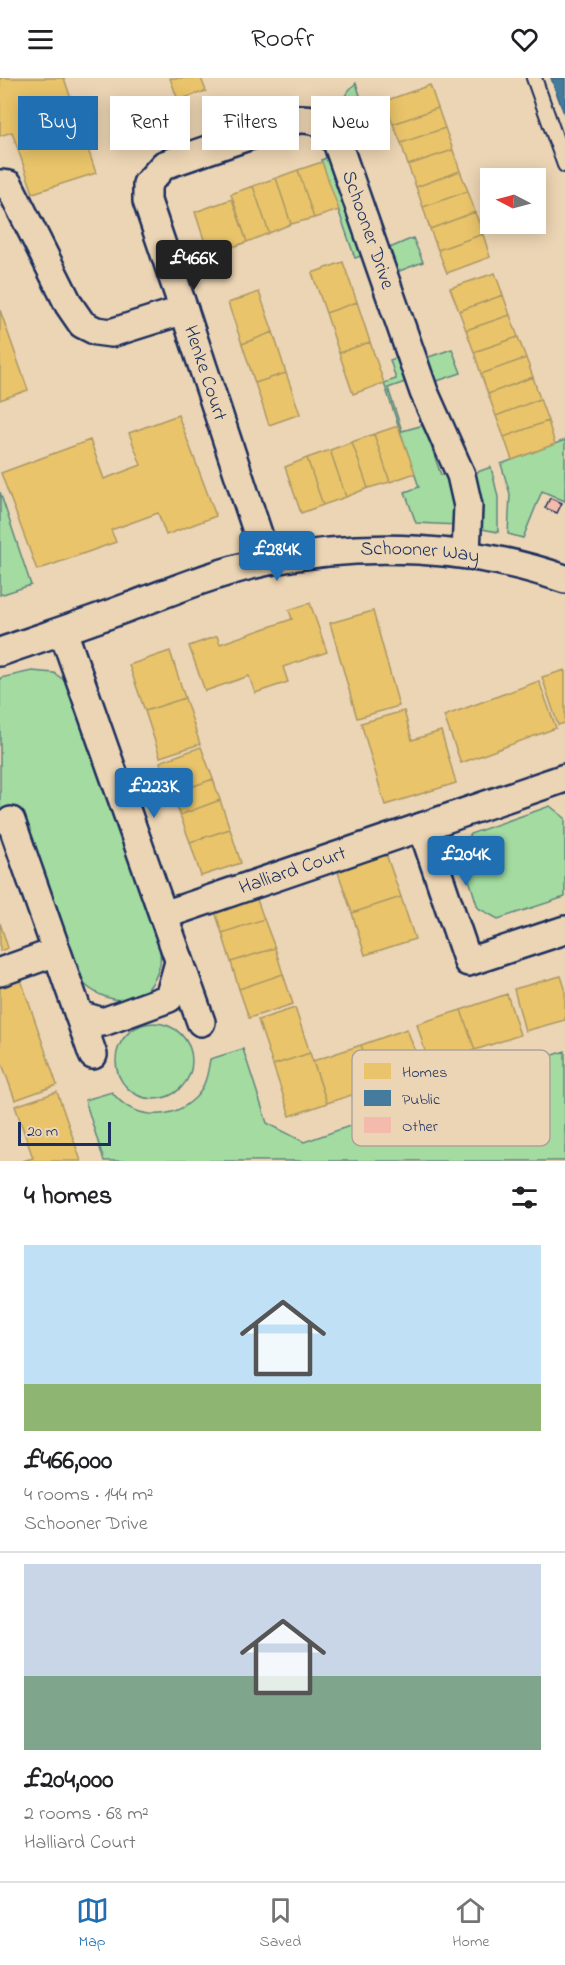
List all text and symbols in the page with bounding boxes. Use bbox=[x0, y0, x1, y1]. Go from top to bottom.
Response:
text: Roofr bbox=[251, 20, 314, 59]
icon: menu bbox=[24, 23, 57, 56]
icon: heart bbox=[508, 23, 541, 56]
chip: Buy bbox=[18, 96, 98, 150]
chip: Rent bbox=[110, 96, 190, 150]
chip: Filters bbox=[202, 96, 299, 150]
chip: New bbox=[311, 96, 390, 150]
street label: Schooner Drive bbox=[334, 167, 402, 293]
north arrow bbox=[480, 168, 546, 234]
map controls bbox=[480, 168, 546, 234]
pin: £466K bbox=[152, 240, 236, 291]
text: £466K bbox=[170, 245, 218, 274]
street label: Henke Court bbox=[176, 322, 234, 425]
pin: £284K bbox=[235, 531, 319, 582]
street label: Schooner Way bbox=[360, 535, 482, 571]
text: £284K bbox=[253, 536, 301, 565]
pin: £223K bbox=[112, 768, 196, 819]
text: £223K bbox=[129, 773, 179, 802]
pin: £204K bbox=[424, 836, 508, 887]
street label: Halliard Court bbox=[235, 839, 351, 903]
text: £204K bbox=[441, 841, 491, 870]
legend bbox=[352, 1050, 550, 1146]
text: Homes bbox=[402, 1061, 447, 1085]
text: Public bbox=[402, 1088, 441, 1112]
text: Other bbox=[402, 1115, 438, 1139]
scale bar bbox=[18, 1119, 111, 1146]
text: 20 m bbox=[27, 1120, 58, 1144]
text: 4 homes bbox=[24, 1178, 112, 1216]
icon: filters bbox=[508, 1181, 541, 1214]
icon: home bbox=[229, 1284, 337, 1392]
text: £466,000 bbox=[24, 1443, 112, 1481]
text: 4 rooms · 144 m² bbox=[24, 1481, 154, 1510]
text: Schooner Drive bbox=[24, 1510, 148, 1539]
icon: home bbox=[229, 1603, 337, 1711]
text: £204,000 bbox=[24, 1762, 113, 1800]
text: 2 rooms · 68 m² bbox=[24, 1800, 149, 1829]
text: Halliard Court bbox=[24, 1829, 136, 1858]
tab: Map bbox=[76, 1894, 109, 1954]
tab: Saved bbox=[260, 1894, 301, 1954]
tab: Home bbox=[452, 1894, 489, 1954]

